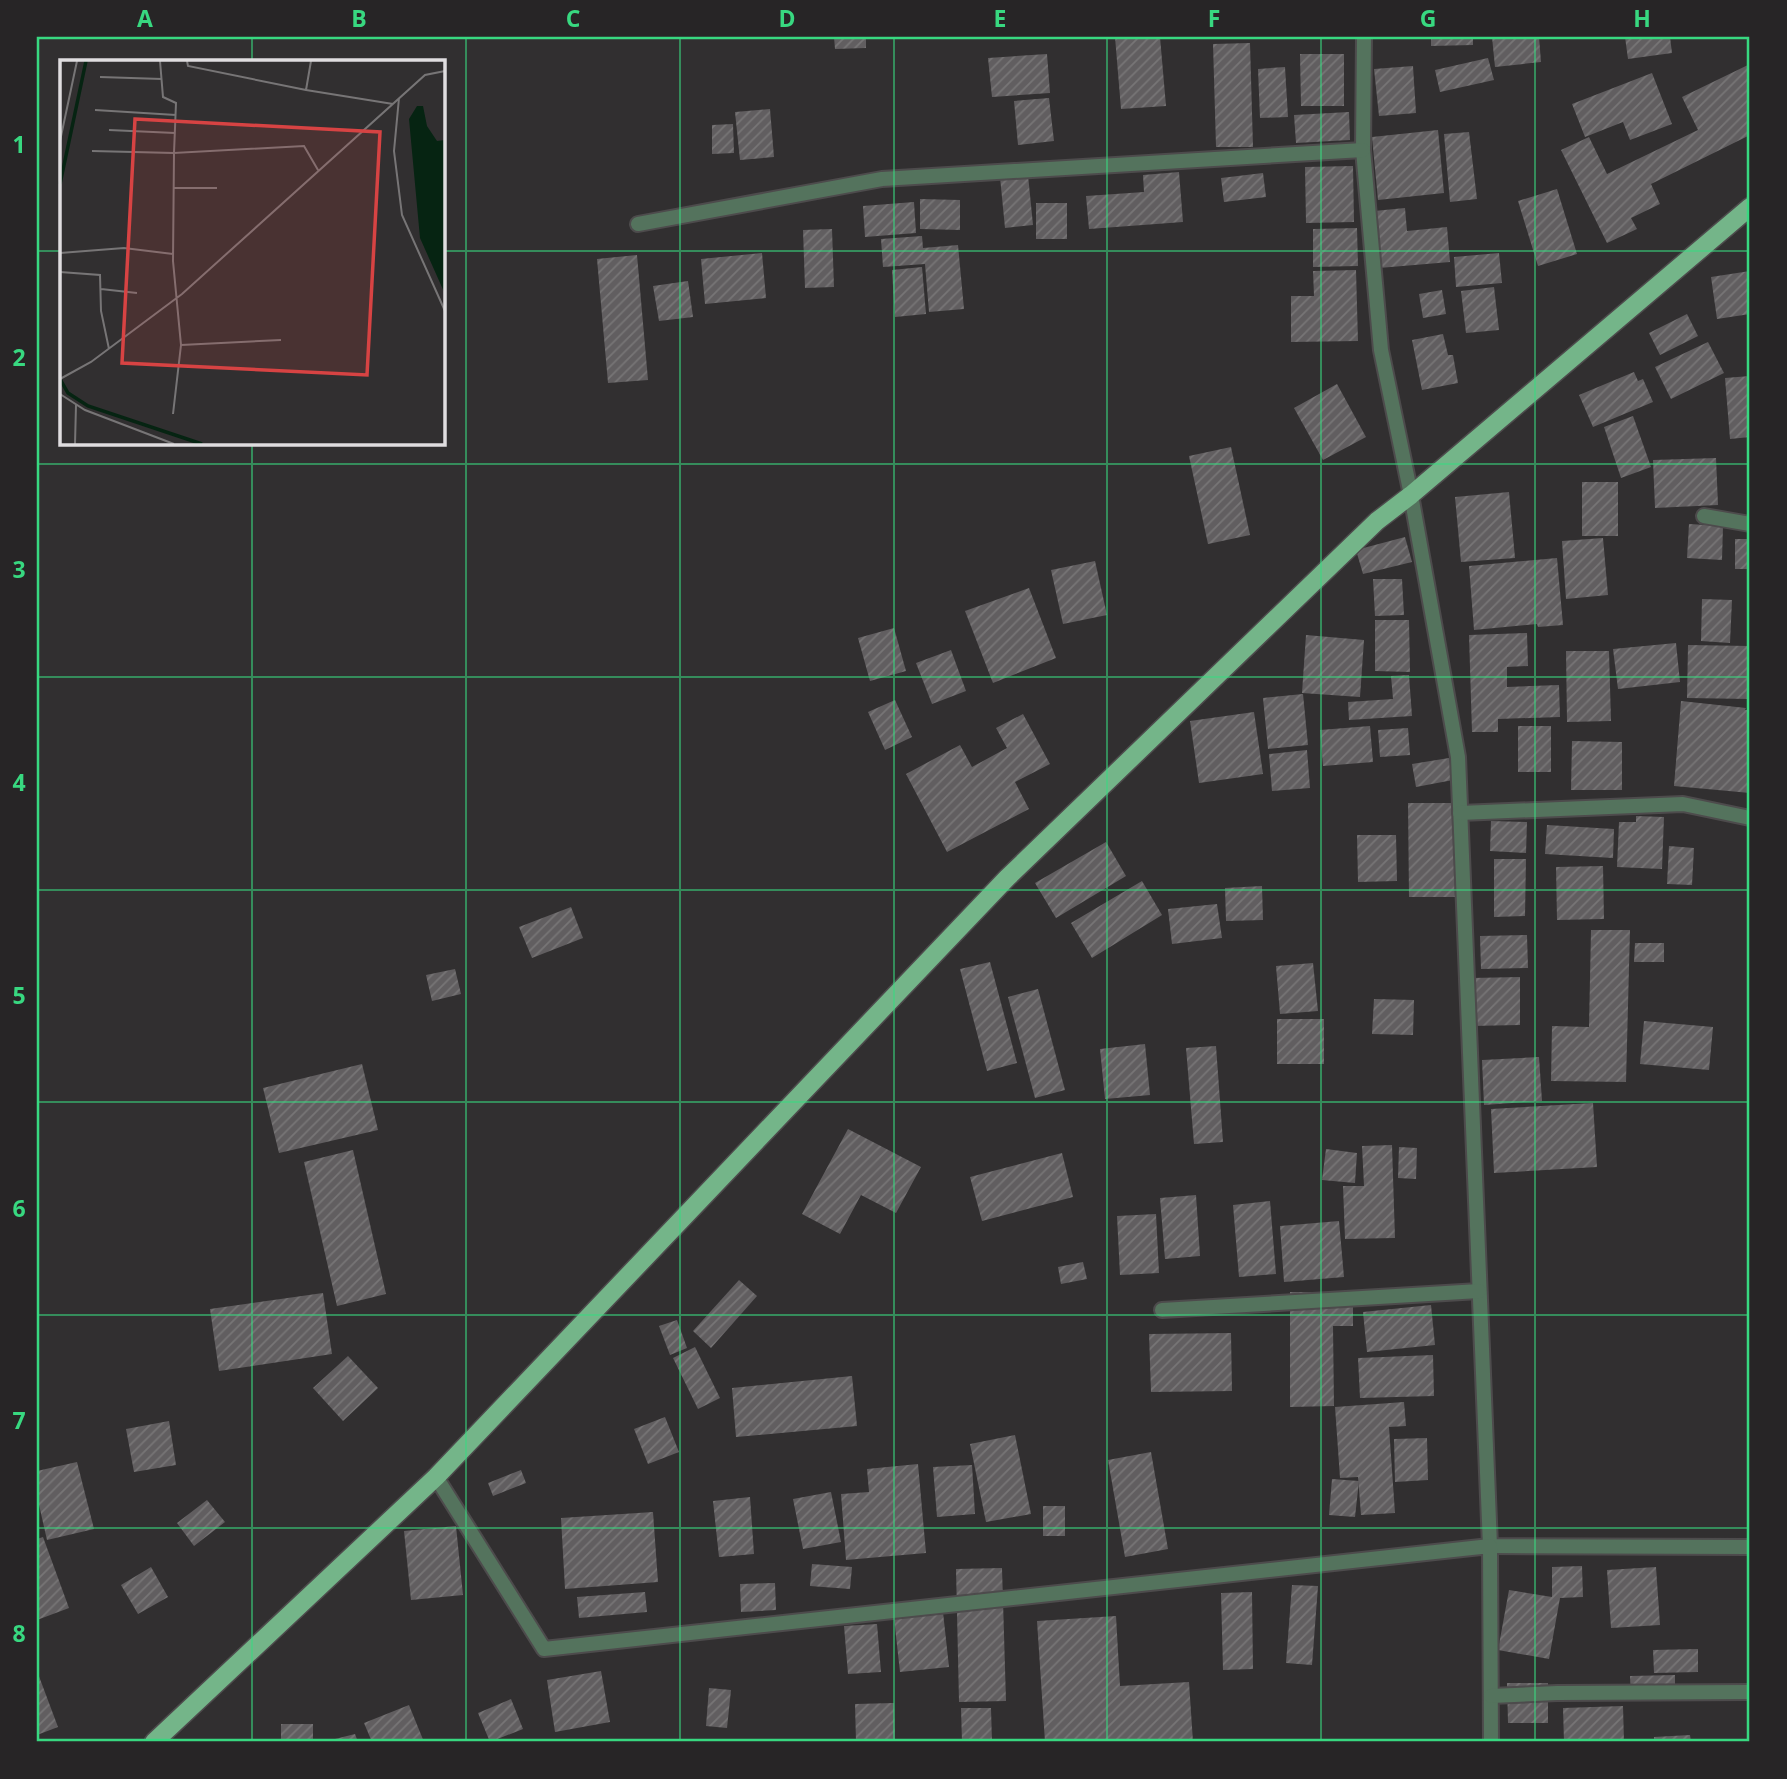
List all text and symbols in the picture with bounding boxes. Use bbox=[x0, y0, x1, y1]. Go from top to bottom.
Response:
text: A bbox=[137, 2, 153, 34]
text: B bbox=[351, 2, 367, 34]
text: C bbox=[566, 2, 580, 34]
text: D bbox=[778, 2, 796, 34]
text: E bbox=[994, 2, 1006, 34]
text: F bbox=[1208, 2, 1220, 34]
text: G bbox=[1420, 2, 1436, 34]
text: H bbox=[1633, 2, 1651, 34]
inset map bbox=[60, 60, 444, 444]
text: 1 bbox=[12, 128, 26, 160]
text: 2 bbox=[12, 341, 26, 373]
text: 3 bbox=[12, 553, 26, 585]
text: 4 bbox=[12, 766, 26, 798]
text: 5 bbox=[12, 979, 26, 1011]
text: 6 bbox=[12, 1192, 26, 1224]
text: 7 bbox=[12, 1404, 26, 1436]
text: 8 bbox=[12, 1617, 26, 1649]

